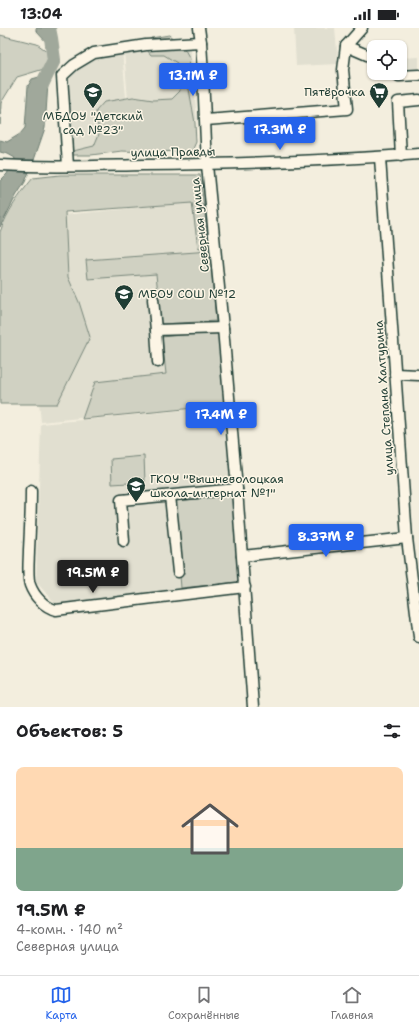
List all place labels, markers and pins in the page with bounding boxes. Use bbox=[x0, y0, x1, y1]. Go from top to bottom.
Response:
pin: 13.1M ₽ bbox=[156, 63, 230, 97]
school or university icon: МБДОУ "Детский сад №23" bbox=[82, 81, 104, 109]
supermarket icon: Пятёрочка bbox=[368, 81, 390, 109]
place label: Пятёрочка bbox=[304, 84, 366, 100]
place label: МБДОУ "Детский сад №23" bbox=[43, 108, 143, 138]
pin: 17.3M ₽ bbox=[243, 117, 317, 151]
school or university icon: МБОУ СОШ №12 bbox=[113, 283, 135, 311]
place label: МБОУ СОШ №12 bbox=[138, 286, 236, 302]
pin: 17.4M ₽ bbox=[184, 402, 258, 436]
place label: ГКОУ "Вышневолоцкая школа-интернат №1" bbox=[150, 471, 284, 501]
school or university icon: ГКОУ "Вышневолоцкая школа-интернат №1" bbox=[125, 475, 147, 503]
pin: 8.37M ₽ bbox=[289, 524, 363, 558]
pin: 19.5M ₽ bbox=[56, 560, 130, 594]

